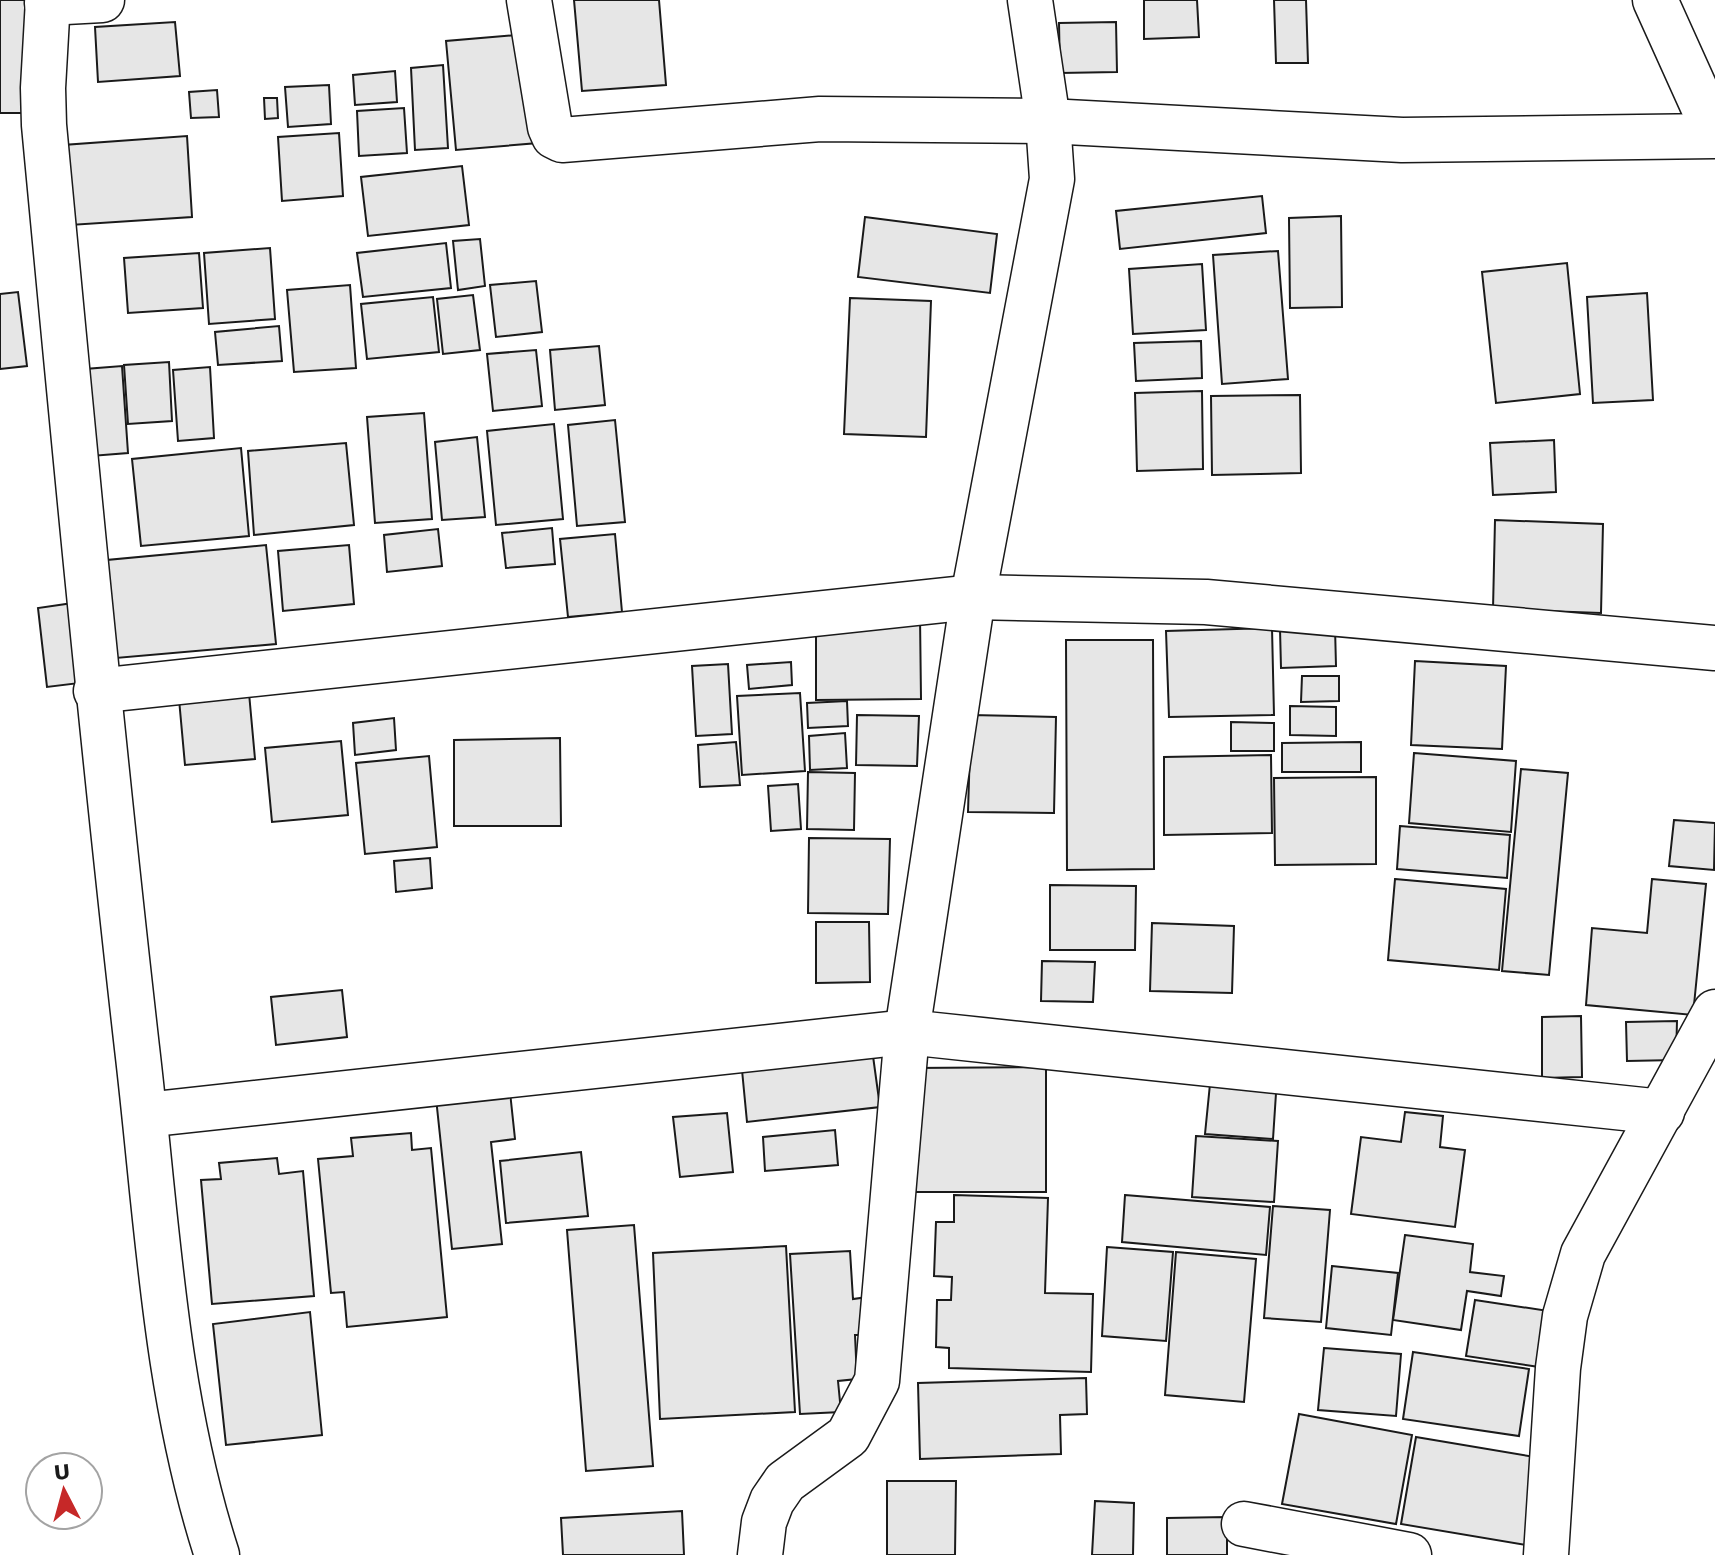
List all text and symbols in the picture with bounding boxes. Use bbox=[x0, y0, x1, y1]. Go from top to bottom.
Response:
north arrow bbox=[24, 1451, 104, 1531]
text: U bbox=[53, 1458, 71, 1485]

